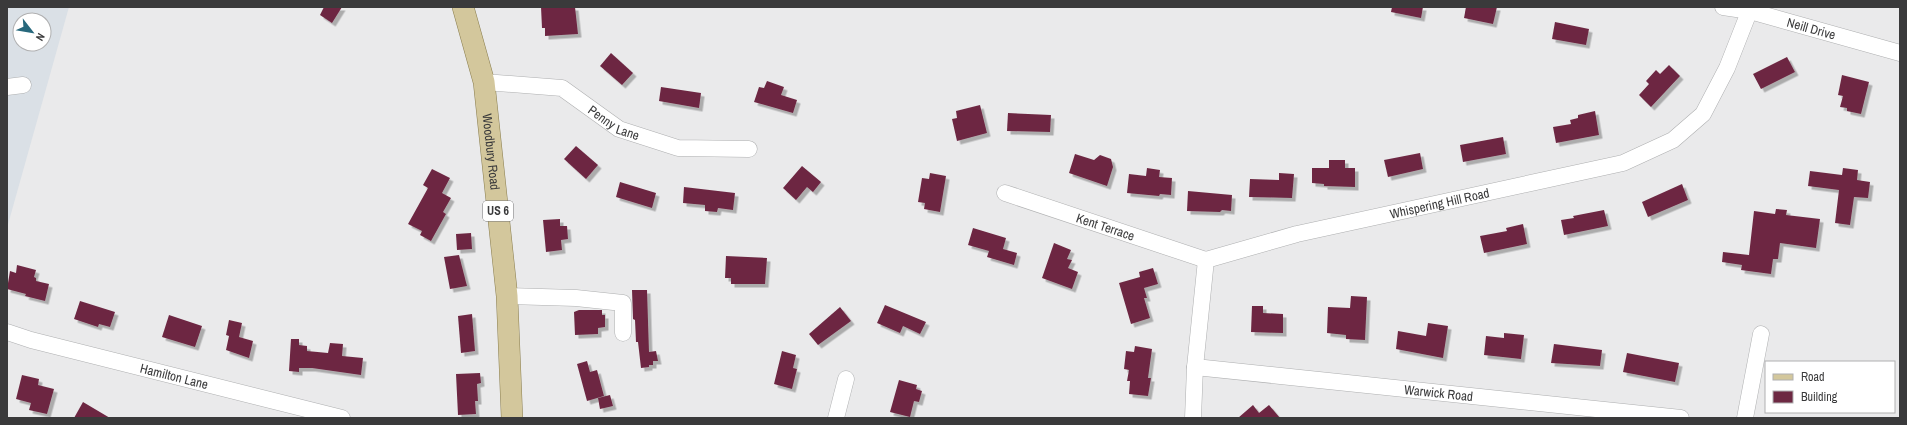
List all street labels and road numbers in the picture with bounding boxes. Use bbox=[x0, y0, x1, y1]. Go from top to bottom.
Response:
street label: Neill Drive bbox=[1785, 14, 1838, 44]
street label: Penny Lane bbox=[585, 102, 642, 144]
street label: Woodbury Road bbox=[478, 113, 504, 191]
street label: Whispering Hill Road bbox=[1388, 184, 1491, 223]
road number: US 6 bbox=[483, 201, 513, 221]
street label: Kent Terrace bbox=[1074, 209, 1137, 245]
street label: Hamilton Lane bbox=[138, 360, 210, 393]
street label: Warwick Road bbox=[1403, 381, 1474, 405]

